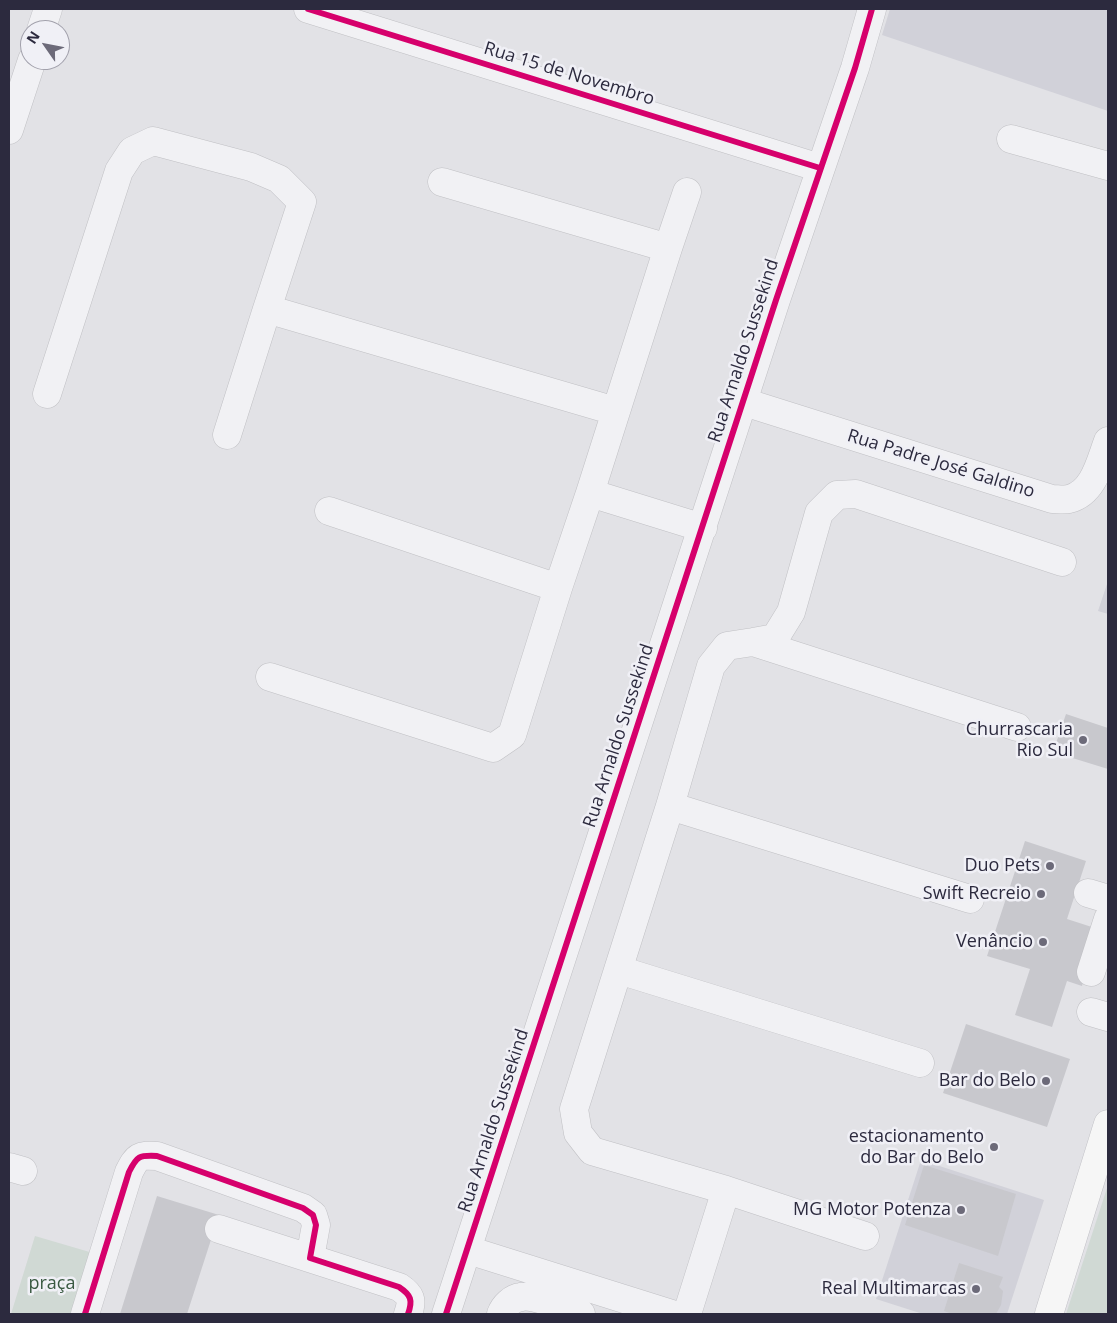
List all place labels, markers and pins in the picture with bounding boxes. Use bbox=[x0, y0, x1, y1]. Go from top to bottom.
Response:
place label: Churrascaria Rio Sul bbox=[966, 719, 1073, 762]
marker: Churrascaria Rio Sul bbox=[1077, 734, 1089, 746]
place label: Duo Pets bbox=[964, 855, 1040, 877]
marker: Duo Pets bbox=[1044, 860, 1056, 872]
place label: Swift Recreio bbox=[923, 883, 1031, 905]
marker: Swift Recreio bbox=[1035, 888, 1047, 900]
place label: Venâncio bbox=[956, 931, 1033, 953]
marker: Venâncio bbox=[1037, 936, 1049, 948]
place label: Bar do Belo bbox=[939, 1070, 1036, 1092]
marker: Bar do Belo bbox=[1040, 1075, 1052, 1087]
place label: estacionamento do Bar do Belo bbox=[849, 1126, 984, 1168]
marker: estacionamento do Bar do Belo bbox=[988, 1141, 1000, 1153]
place label: MG Motor Potenza bbox=[793, 1199, 951, 1221]
marker: MG Motor Potenza bbox=[955, 1204, 967, 1216]
place label: Real Multimarcas bbox=[822, 1278, 966, 1300]
marker: Real Multimarcas bbox=[970, 1283, 982, 1295]

